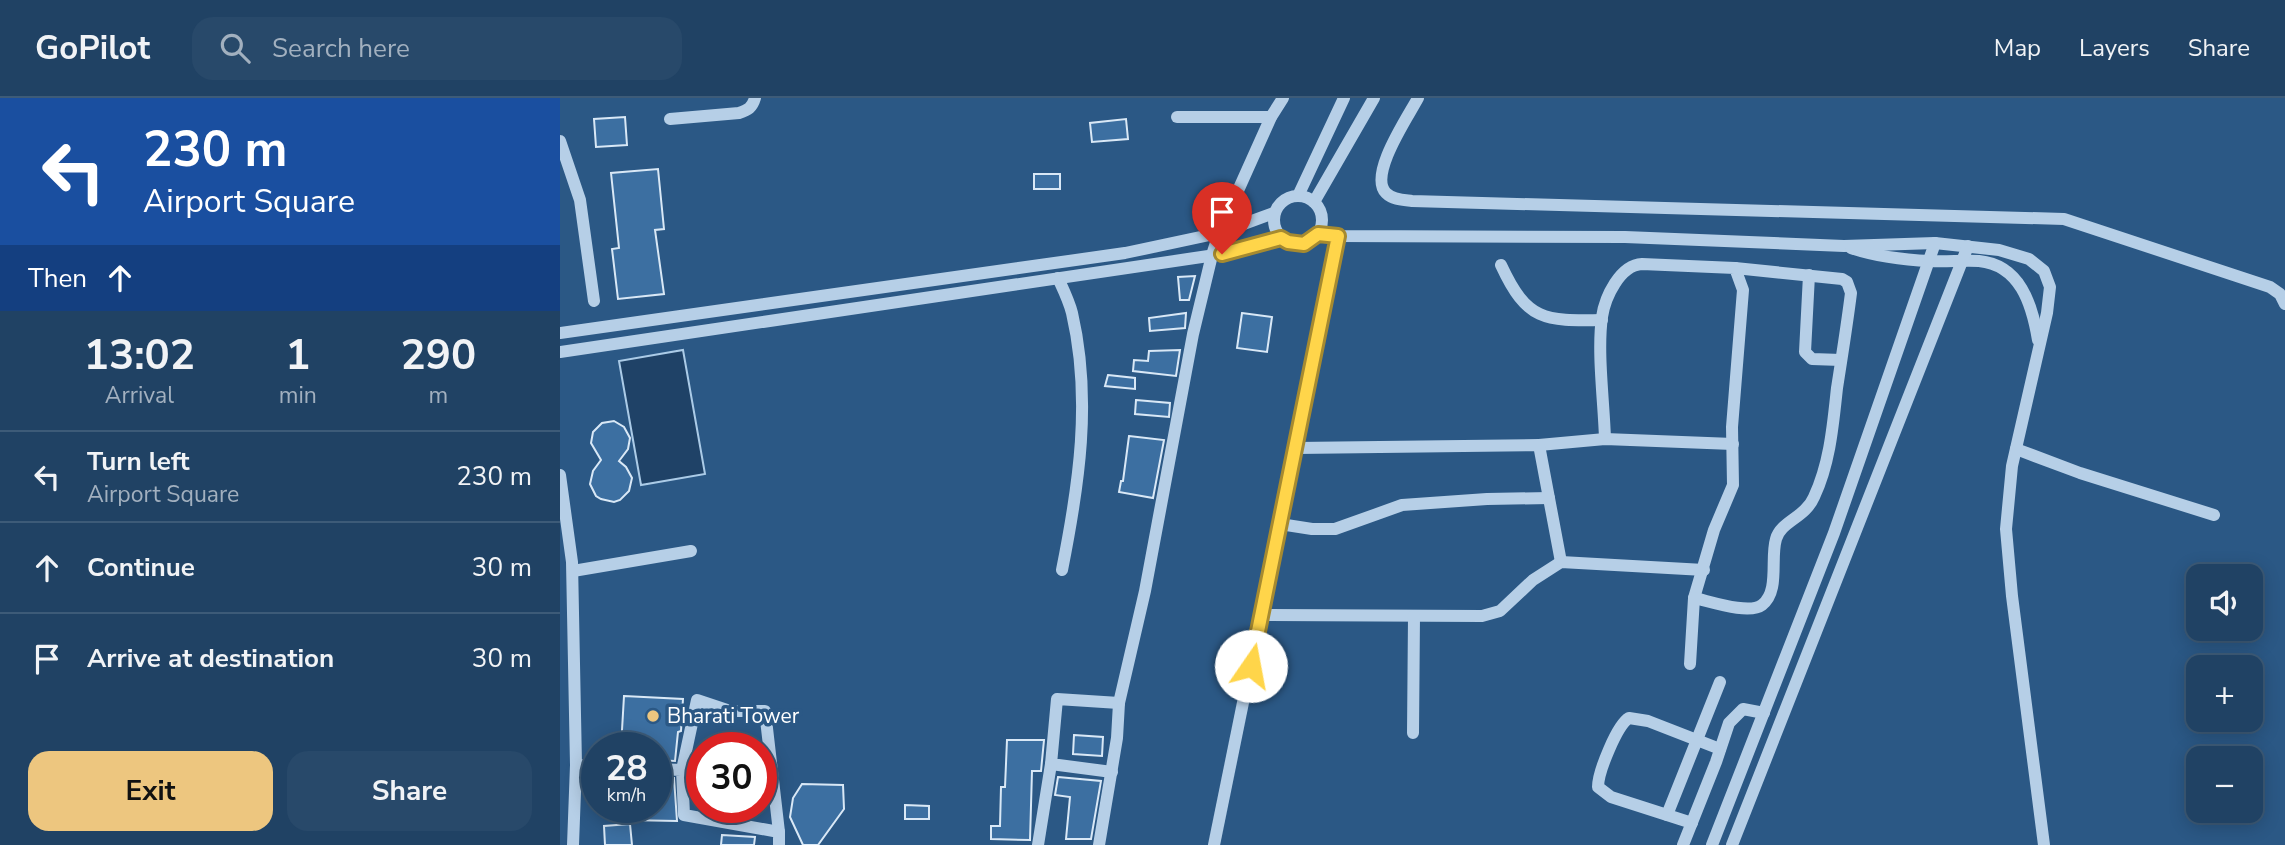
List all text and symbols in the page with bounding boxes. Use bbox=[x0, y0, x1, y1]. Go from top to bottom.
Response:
search box bbox=[192, 17, 682, 80]
text: GoPilot bbox=[35, 26, 150, 71]
icon: search bbox=[216, 29, 254, 67]
text: Search here bbox=[272, 31, 410, 66]
text: Map bbox=[1994, 32, 2041, 64]
text: Layers bbox=[2079, 32, 2150, 64]
text: Share bbox=[2188, 32, 2250, 64]
text: 230 m bbox=[143, 116, 287, 183]
icon: left bbox=[28, 126, 119, 217]
text: Airport Square bbox=[143, 180, 355, 223]
pin bbox=[1192, 182, 1252, 254]
icon: arrive bbox=[1203, 193, 1241, 231]
icon: ahead bbox=[101, 259, 139, 297]
text: Then bbox=[28, 261, 87, 296]
text: 13:02 bbox=[84, 327, 195, 384]
text: 1 bbox=[285, 327, 310, 384]
text: 290 bbox=[401, 327, 476, 384]
text: Arrival bbox=[105, 380, 174, 411]
text: min bbox=[279, 380, 317, 411]
text: m bbox=[429, 380, 448, 411]
text: Turn left bbox=[87, 444, 190, 479]
icon: left bbox=[28, 458, 66, 496]
text: 230 m bbox=[456, 459, 532, 494]
text: Airport Square bbox=[87, 479, 239, 510]
icon: ahead bbox=[28, 549, 66, 587]
text: Continue bbox=[87, 550, 195, 585]
text: 30 m bbox=[472, 550, 532, 585]
map controls bbox=[2186, 564, 2263, 823]
button: sound bbox=[2186, 564, 2263, 641]
position arrow bbox=[1214, 629, 1288, 703]
icon: arrive bbox=[28, 640, 66, 678]
text: Arrive at destination bbox=[87, 641, 334, 676]
text: 30 m bbox=[472, 641, 532, 676]
button: + bbox=[2186, 655, 2263, 732]
place label: Bharati Tower bbox=[667, 702, 800, 730]
marker: Bharati Tower bbox=[645, 708, 661, 724]
speed limit sign: 30 bbox=[686, 732, 777, 823]
text: 28 bbox=[605, 745, 648, 792]
button: − bbox=[2186, 746, 2263, 823]
button: Exit bbox=[28, 751, 273, 831]
button: Share bbox=[287, 751, 532, 831]
text: km/h bbox=[607, 783, 646, 807]

